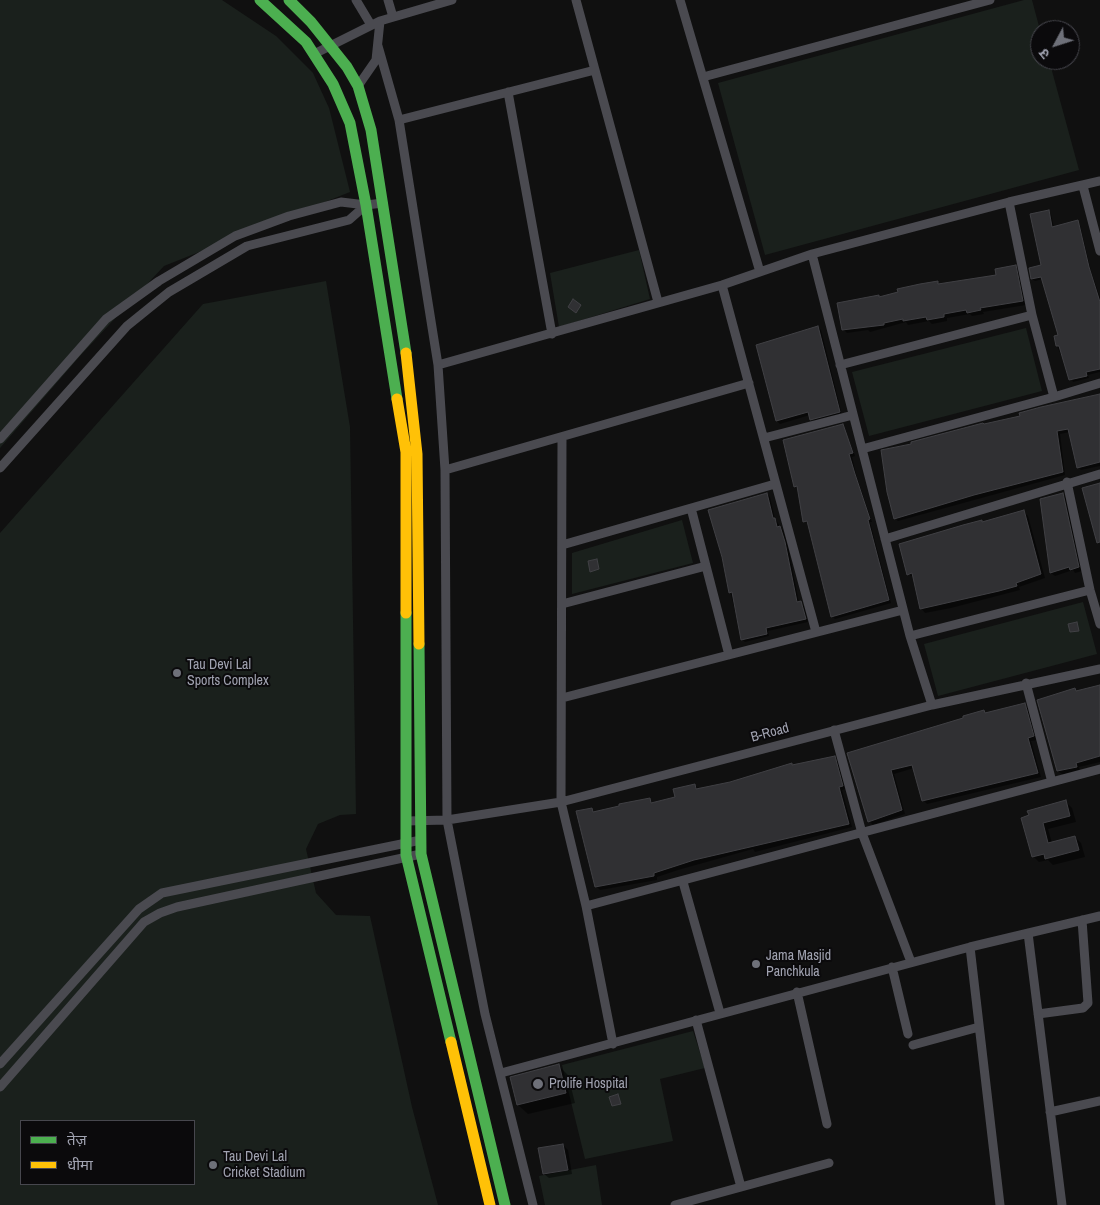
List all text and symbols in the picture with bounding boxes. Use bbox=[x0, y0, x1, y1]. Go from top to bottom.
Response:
north arrow bbox=[1030, 20, 1080, 70]
text: उ bbox=[1035, 45, 1054, 63]
place label: Tau Devi Lal Sports Complex bbox=[187, 657, 269, 690]
marker: Tau Devi Lal Sports Complex bbox=[171, 667, 183, 679]
street label: B-Road bbox=[749, 720, 791, 746]
place label: Jama Masjid Panchkula bbox=[766, 948, 831, 980]
marker: Jama Masjid Panchkula bbox=[750, 958, 762, 970]
place label: Prolife Hospital bbox=[549, 1076, 627, 1092]
marker: Prolife Hospital bbox=[531, 1077, 545, 1091]
legend bbox=[20, 1120, 195, 1185]
text: तेज़ bbox=[67, 1129, 87, 1150]
place label: Tau Devi Lal Cricket Stadium bbox=[223, 1149, 305, 1182]
text: धीमा bbox=[67, 1154, 93, 1175]
marker: Tau Devi Lal Cricket Stadium bbox=[207, 1159, 219, 1171]

